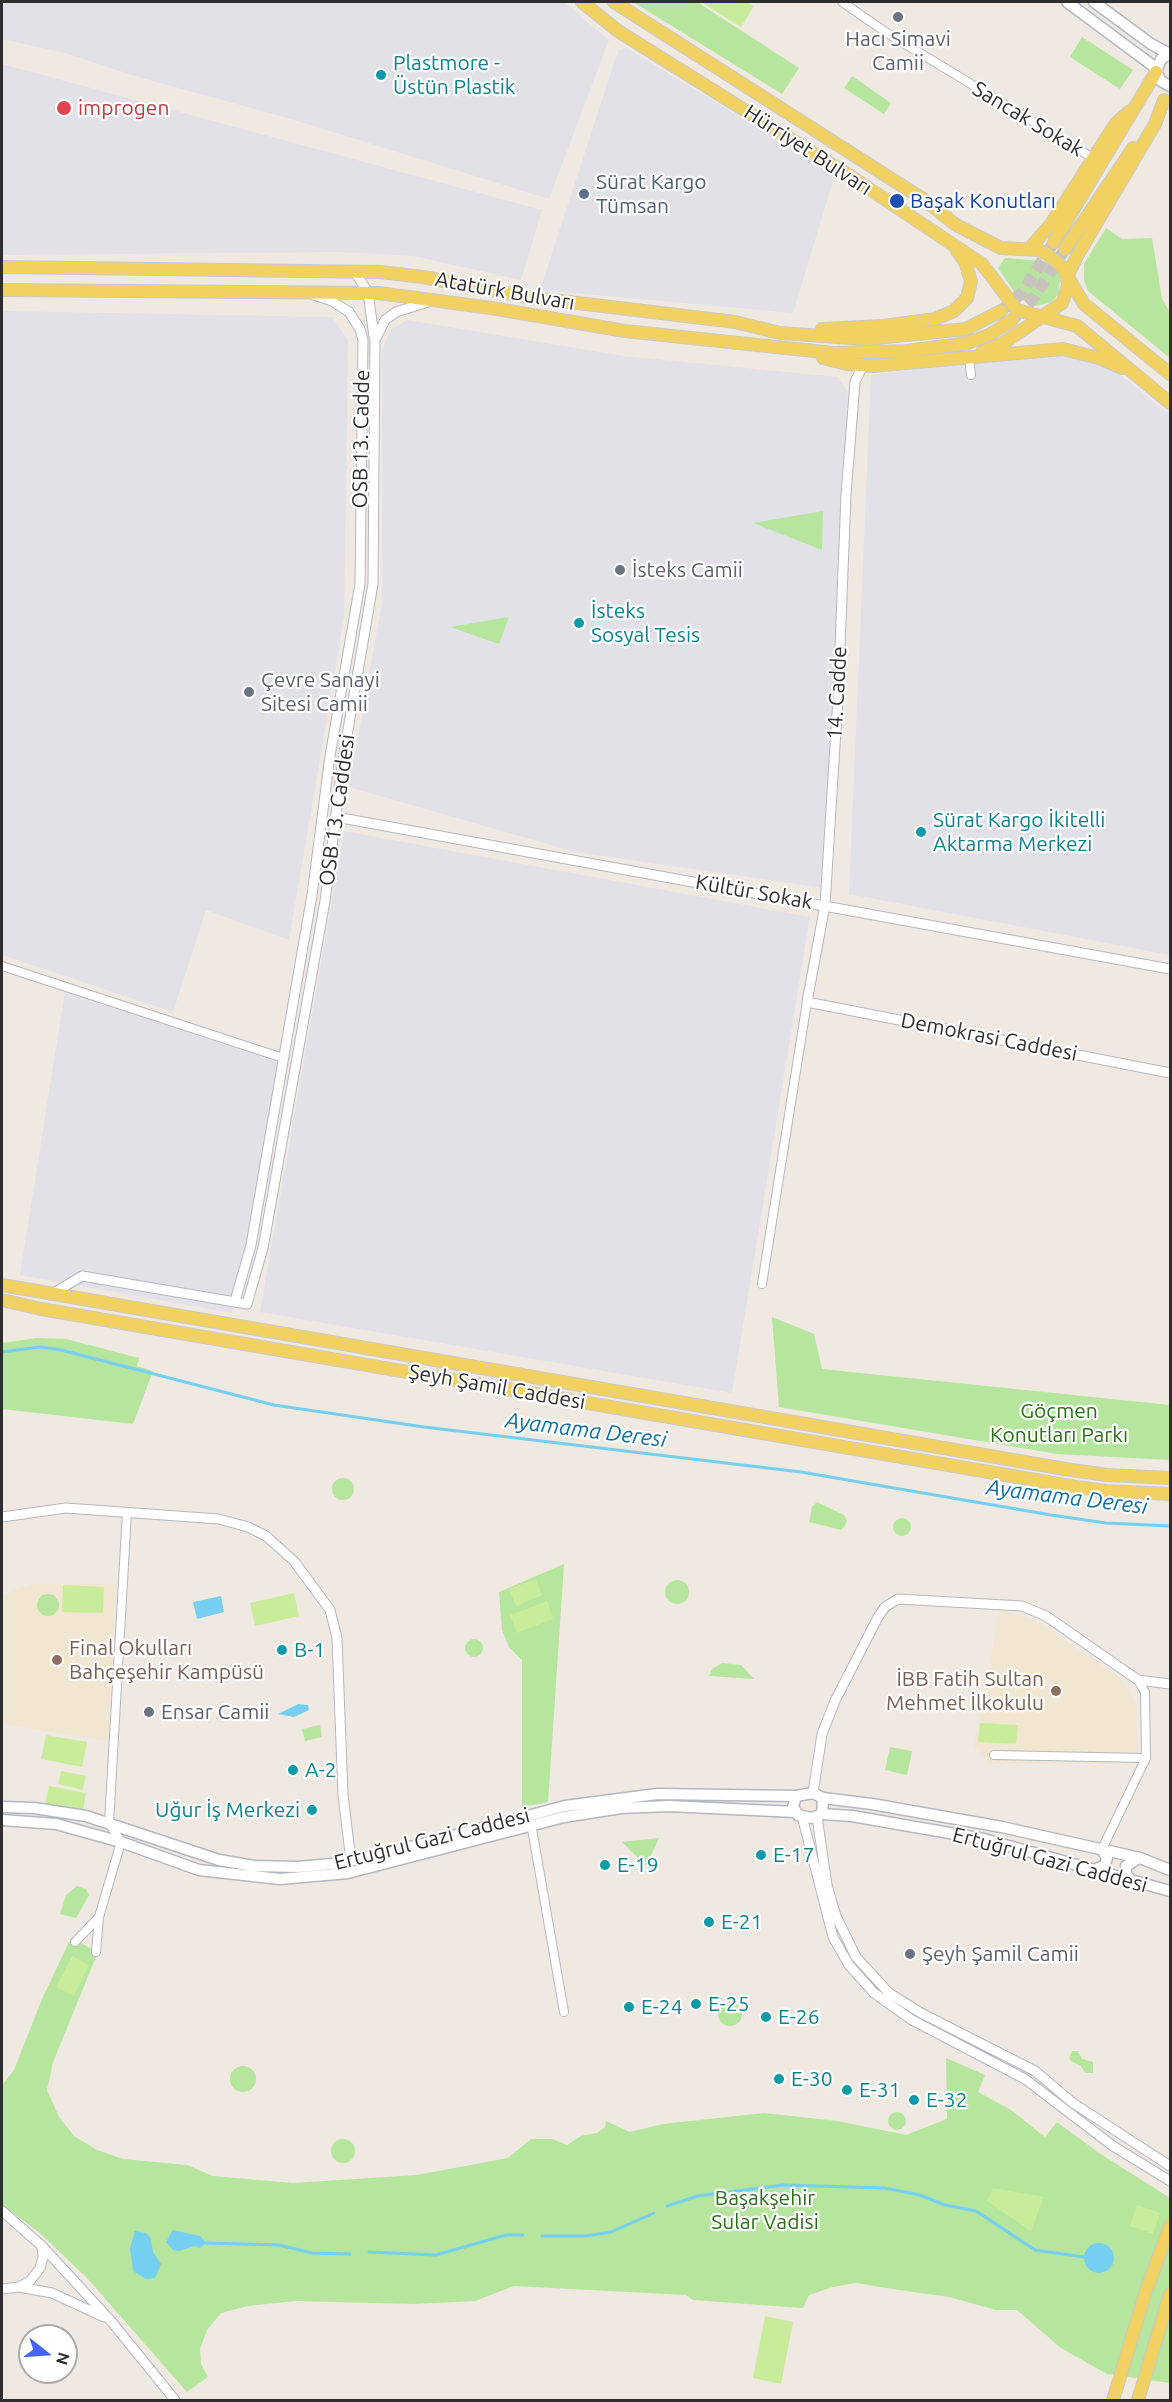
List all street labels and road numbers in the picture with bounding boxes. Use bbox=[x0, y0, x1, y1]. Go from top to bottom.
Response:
street label: Sancak Sokak bbox=[968, 76, 1088, 162]
street label: Hürriyet Bulvarı bbox=[739, 99, 877, 201]
street label: Atatürk Bulvarı bbox=[433, 266, 577, 316]
street label: OSB 13. Cadde bbox=[347, 369, 375, 509]
street label: 14. Cadde bbox=[822, 646, 852, 740]
street label: OSB 13. Caddesi bbox=[314, 732, 360, 888]
street label: Kültür Sokak bbox=[693, 869, 815, 915]
street label: Demokrasi Caddesi bbox=[899, 1008, 1079, 1066]
street label: Şeyh Şamil Caddesi bbox=[407, 1359, 587, 1415]
street label: Ertuğrul Gazi Caddesi bbox=[332, 1803, 532, 1875]
street label: Ertuğrul Gazi Caddesi bbox=[950, 1822, 1150, 1898]

